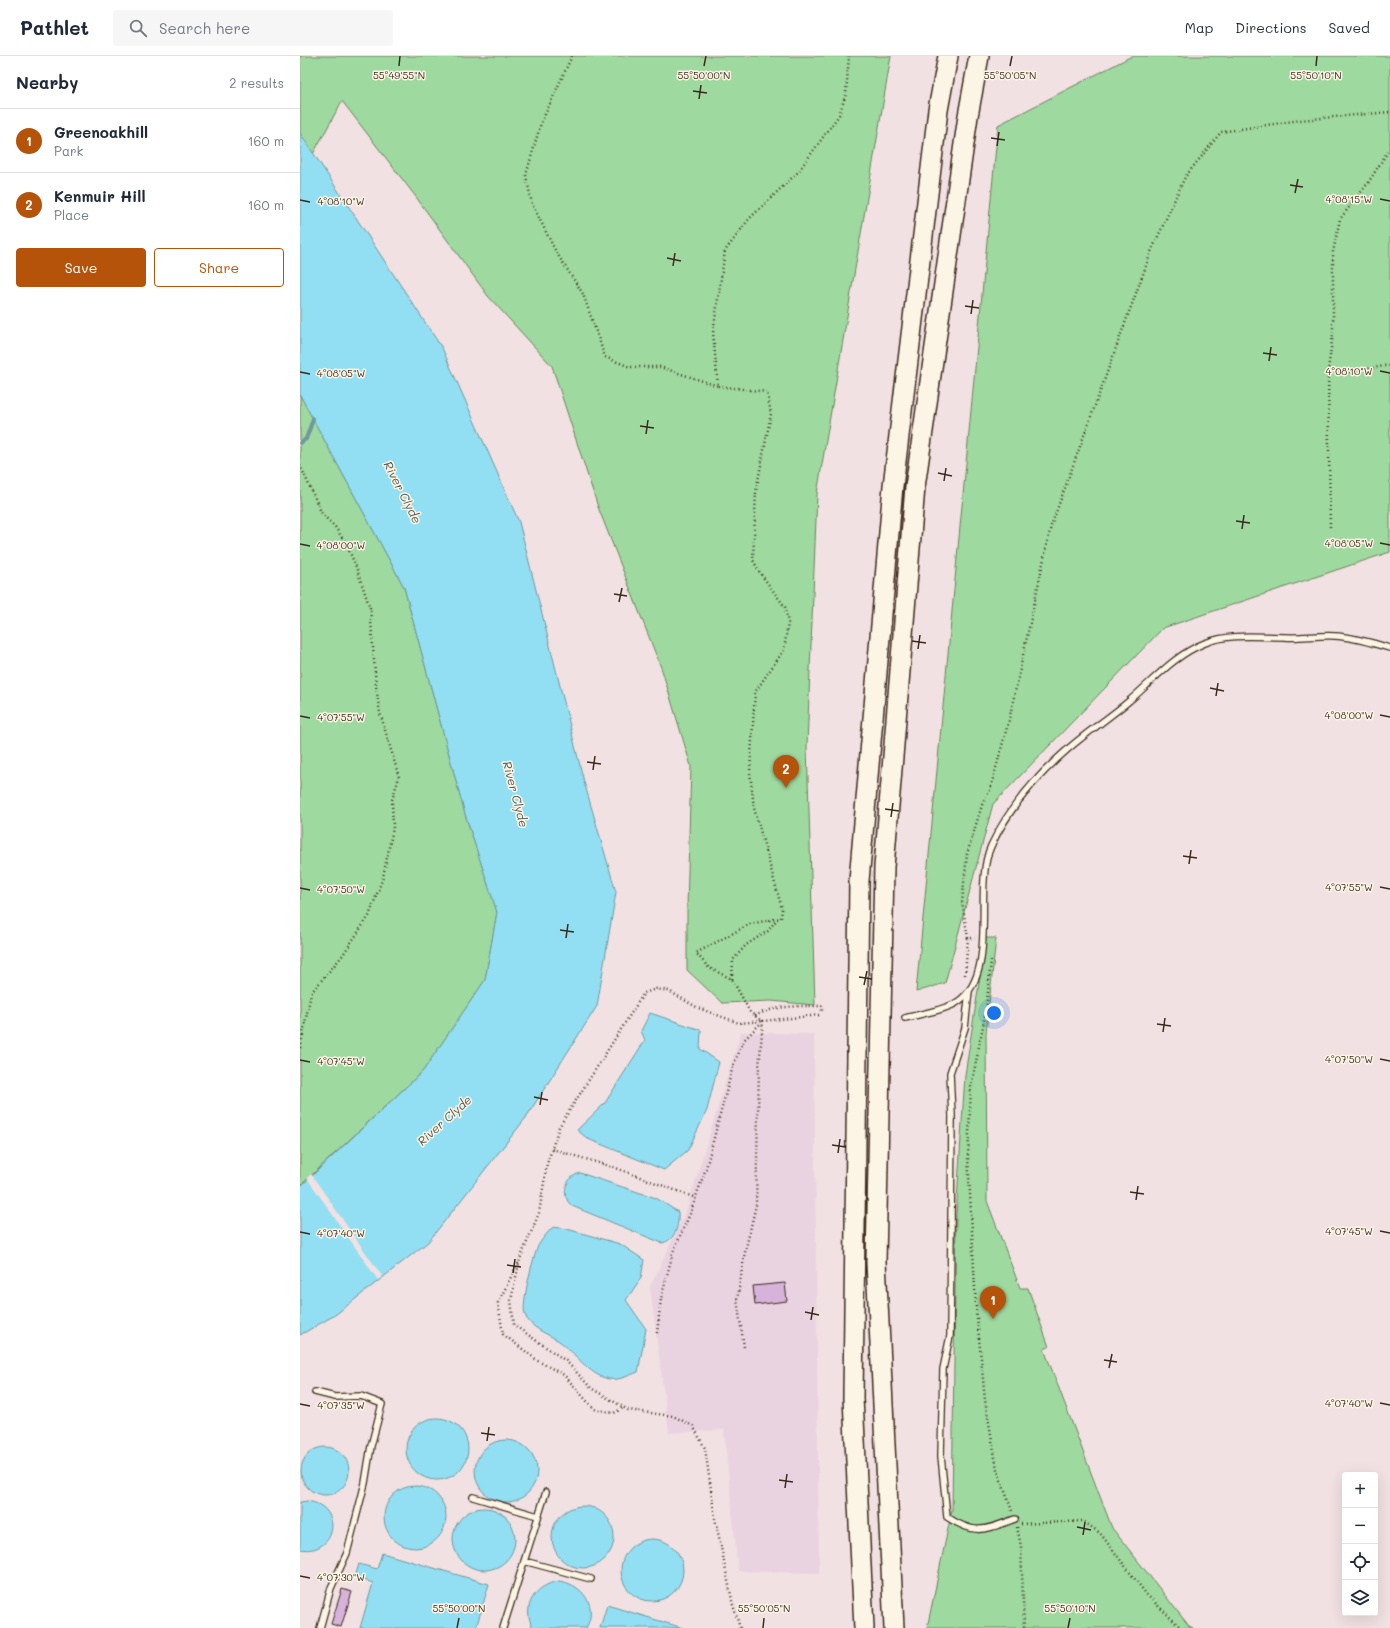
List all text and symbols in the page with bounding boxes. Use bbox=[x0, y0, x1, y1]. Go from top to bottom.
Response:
search box bbox=[113, 10, 393, 46]
text: Pathlet bbox=[20, 15, 89, 40]
icon: search bbox=[127, 17, 149, 39]
text: Search here bbox=[159, 18, 250, 38]
text: Map bbox=[1185, 18, 1213, 37]
text: Directions bbox=[1235, 18, 1306, 37]
text: Saved bbox=[1328, 18, 1370, 37]
text: 55°49'55"N bbox=[373, 68, 425, 82]
text: 55°50'00"N bbox=[678, 68, 730, 82]
text: 55°50'05"N bbox=[984, 68, 1036, 82]
text: 55°50'10"N bbox=[1290, 68, 1342, 82]
text: Nearby bbox=[16, 71, 78, 93]
text: 2 results bbox=[229, 74, 284, 91]
text: Greenoakhill bbox=[54, 122, 148, 142]
text: 1 bbox=[26, 132, 32, 149]
text: 160 m bbox=[248, 132, 284, 149]
text: Park bbox=[54, 142, 83, 159]
text: Kenmuir Hill bbox=[54, 186, 145, 206]
text: 4°08'15"W bbox=[1326, 192, 1373, 206]
text: 4°08'10"W bbox=[317, 194, 365, 208]
text: 2 bbox=[25, 196, 33, 213]
text: 160 m bbox=[248, 196, 284, 213]
text: Place bbox=[54, 206, 89, 223]
button: Save bbox=[16, 248, 146, 287]
button: Share bbox=[154, 248, 284, 287]
text: 4°08'10"W bbox=[1325, 364, 1373, 378]
text: 4°08'05"W bbox=[317, 366, 365, 380]
water label: River Clyde bbox=[380, 458, 426, 526]
text: 4°08'05"W bbox=[1325, 536, 1373, 550]
text: 4°08'00"W bbox=[317, 538, 366, 552]
text: 4°08'00"W bbox=[1325, 708, 1374, 722]
text: 4°07'55"W bbox=[317, 710, 365, 724]
pin: 2 bbox=[773, 755, 799, 788]
water label: River Clyde bbox=[499, 759, 533, 829]
text: 4°07'55"W bbox=[1325, 880, 1373, 894]
text: 4°07'50"W bbox=[317, 882, 365, 896]
your location bbox=[984, 1003, 1004, 1023]
text: 4°07'50"W bbox=[1325, 1052, 1373, 1066]
text: 4°07'45"W bbox=[317, 1054, 365, 1068]
water label: River Clyde bbox=[413, 1091, 475, 1149]
text: 4°07'45"W bbox=[1325, 1224, 1373, 1238]
text: 4°07'40"W bbox=[317, 1226, 365, 1240]
pin: 1 bbox=[980, 1286, 1006, 1319]
text: 4°07'40"W bbox=[1325, 1396, 1373, 1410]
text: 4°07'35"W bbox=[317, 1398, 365, 1412]
map controls bbox=[1342, 1472, 1378, 1616]
button: + bbox=[1342, 1472, 1378, 1508]
button: − bbox=[1342, 1508, 1378, 1544]
button: locate bbox=[1342, 1544, 1378, 1580]
text: 4°07'30"W bbox=[317, 1570, 365, 1584]
button: layers bbox=[1342, 1580, 1378, 1616]
text: 55°50'00"N bbox=[433, 1601, 485, 1615]
text: 55°50'05"N bbox=[738, 1601, 790, 1615]
text: 55°50'10"N bbox=[1044, 1601, 1096, 1615]

